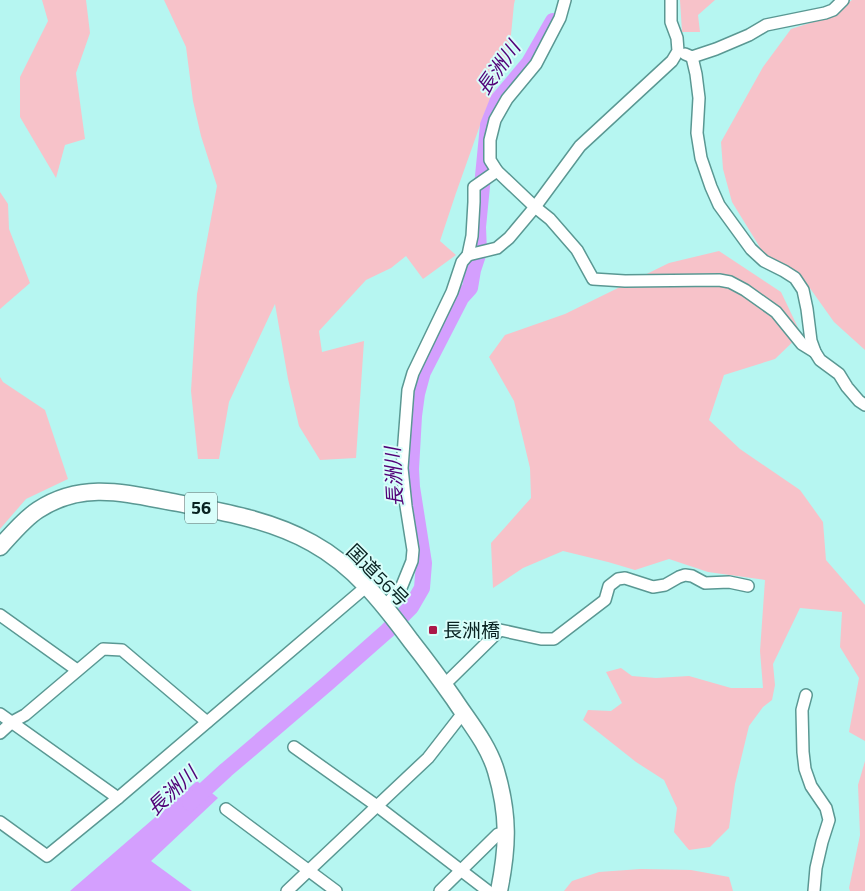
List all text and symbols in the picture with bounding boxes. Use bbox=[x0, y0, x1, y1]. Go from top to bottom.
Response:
water label: 長洲川 bbox=[468, 33, 529, 101]
water label: 長洲川 bbox=[376, 444, 411, 508]
road number: 56 bbox=[185, 492, 217, 524]
street label: 国道56号 bbox=[340, 537, 416, 613]
place label: 長洲橋 bbox=[443, 615, 500, 644]
marker: 長洲橋 bbox=[427, 624, 439, 636]
water label: 長洲川 bbox=[139, 757, 206, 822]

